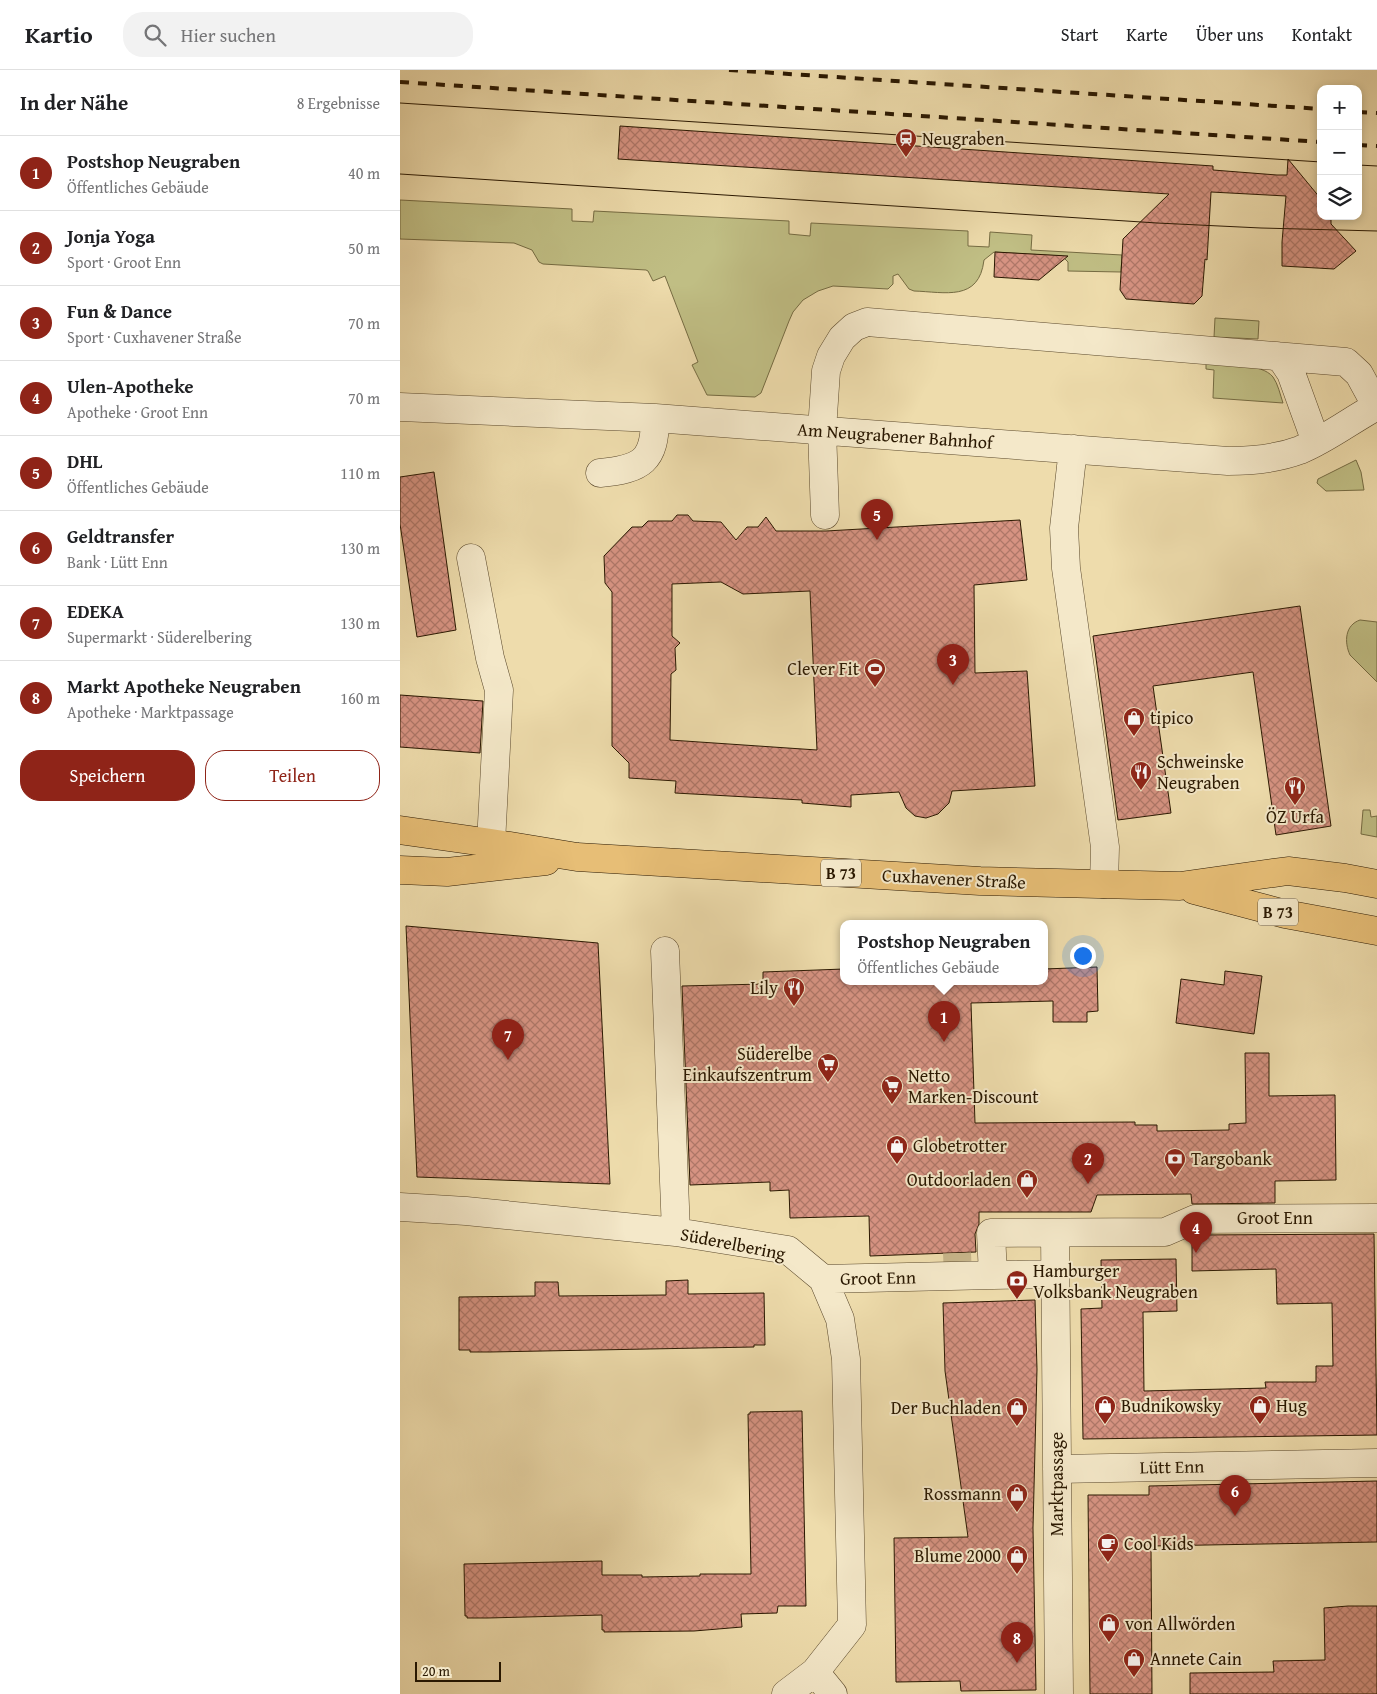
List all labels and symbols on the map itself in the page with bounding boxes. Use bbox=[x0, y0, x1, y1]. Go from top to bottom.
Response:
place label: Neugraben bbox=[922, 125, 1005, 152]
station icon: Neugraben bbox=[894, 127, 918, 158]
street label: Am Neugrabener Bahnhof bbox=[796, 415, 996, 456]
pin: 5 bbox=[861, 499, 893, 540]
pin: 3 bbox=[937, 644, 969, 685]
place label: Clever Fit bbox=[787, 655, 860, 682]
sports icon: Clever Fit bbox=[863, 657, 887, 688]
place label: tipico bbox=[1150, 704, 1193, 731]
shop icon: tipico bbox=[1122, 706, 1146, 737]
place label: Schweinske Neugraben bbox=[1157, 748, 1244, 796]
restaurant icon: Schweinske Neugraben bbox=[1129, 760, 1153, 791]
restaurant icon: ÖZ Urfa bbox=[1283, 775, 1307, 806]
place label: ÖZ Urfa bbox=[1266, 803, 1324, 830]
road number: B 73 bbox=[821, 860, 861, 886]
street label: Cuxhavener Straße bbox=[881, 861, 1027, 896]
road number: B 73 bbox=[1258, 899, 1298, 926]
your location bbox=[1070, 943, 1096, 969]
place label: Lily bbox=[750, 974, 778, 1001]
restaurant icon: Lily bbox=[782, 976, 806, 1007]
pin: 1 bbox=[928, 1001, 960, 1042]
pin: 7 bbox=[492, 1019, 524, 1060]
place label: Süderelbe Einkaufszentrum bbox=[683, 1040, 812, 1088]
supermarket icon: Süderelbe Einkaufszentrum bbox=[816, 1052, 840, 1083]
place label: Netto Marken-Discount bbox=[908, 1062, 1039, 1110]
supermarket icon: Netto Marken-Discount bbox=[880, 1074, 904, 1105]
place label: Globetrotter bbox=[913, 1132, 1007, 1159]
shop icon: Globetrotter bbox=[885, 1134, 909, 1165]
pin: 2 bbox=[1072, 1143, 1104, 1184]
place label: Targobank bbox=[1191, 1145, 1272, 1172]
bank icon: Targobank bbox=[1163, 1147, 1187, 1178]
place label: Outdoorladen bbox=[907, 1166, 1011, 1193]
shop icon: Outdoorladen bbox=[1015, 1168, 1039, 1199]
street label: Groot Enn bbox=[1237, 1204, 1313, 1231]
pin: 4 bbox=[1180, 1212, 1212, 1253]
street label: Süderelbering bbox=[678, 1220, 788, 1267]
place label: Hamburger Volksbank Neugraben bbox=[1033, 1257, 1198, 1305]
street label: Groot Enn bbox=[840, 1263, 916, 1292]
bank icon: Hamburger Volksbank Neugraben bbox=[1005, 1269, 1029, 1300]
place label: Budnikowsky bbox=[1121, 1392, 1221, 1419]
place label: Hug bbox=[1276, 1392, 1307, 1419]
place label: Der Buchladen bbox=[891, 1394, 1001, 1421]
shop icon: Budnikowsky bbox=[1093, 1394, 1117, 1425]
shop icon: Hug bbox=[1248, 1394, 1272, 1425]
shop icon: Der Buchladen bbox=[1005, 1396, 1029, 1427]
street label: Marktpassage bbox=[1043, 1432, 1070, 1536]
street label: Lütt Enn bbox=[1140, 1452, 1204, 1481]
pin: 6 bbox=[1219, 1475, 1251, 1516]
place label: Rossmann bbox=[924, 1480, 1001, 1507]
shop icon: Rossmann bbox=[1005, 1482, 1029, 1513]
place label: Cool Kids bbox=[1124, 1530, 1194, 1557]
cafe icon: Cool Kids bbox=[1096, 1532, 1120, 1563]
place label: Blume 2000 bbox=[914, 1542, 1001, 1569]
shop icon: Blume 2000 bbox=[1005, 1544, 1029, 1575]
place label: von Allwörden bbox=[1125, 1610, 1235, 1637]
shop icon: von Allwörden bbox=[1097, 1612, 1121, 1643]
pin: 8 bbox=[1001, 1622, 1033, 1663]
place label: Annete Cain bbox=[1150, 1645, 1242, 1672]
shop icon: Annete Cain bbox=[1122, 1647, 1146, 1678]
scale bar bbox=[415, 1659, 501, 1682]

